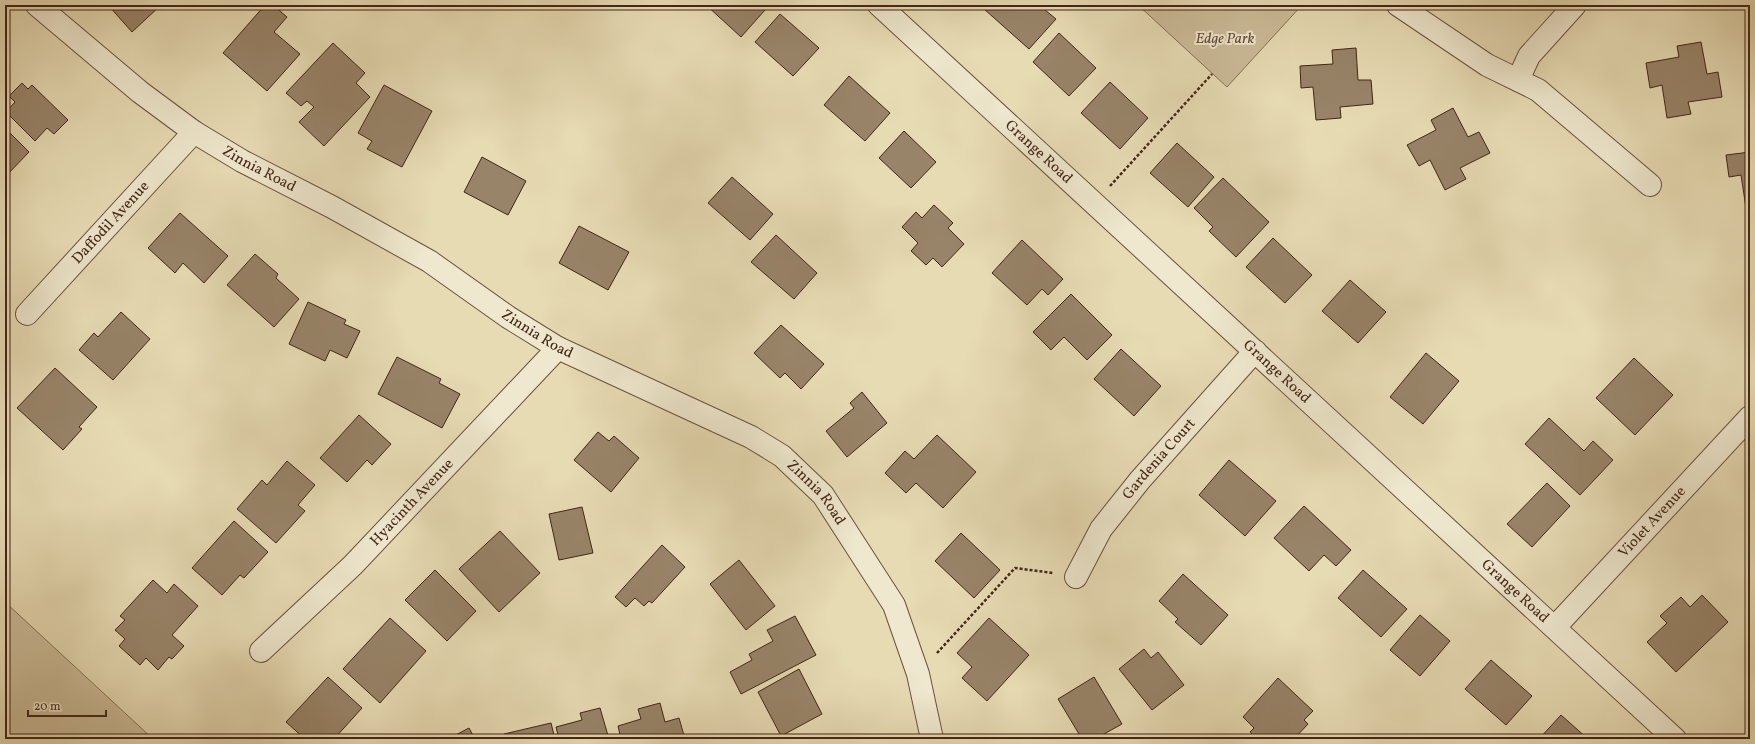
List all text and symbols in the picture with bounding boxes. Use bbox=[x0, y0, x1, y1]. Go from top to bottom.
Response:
park label: Edge Park bbox=[1196, 29, 1255, 50]
street label: Grange Road bbox=[1000, 115, 1077, 189]
street label: Zinnia Road bbox=[218, 141, 300, 197]
street label: Daffodil Avenue bbox=[67, 176, 154, 269]
street label: Zinnia Road bbox=[497, 305, 577, 364]
street label: Grange Road bbox=[1238, 335, 1315, 408]
street label: Gardenia Court bbox=[1118, 414, 1201, 504]
street label: Hyacinth Avenue bbox=[366, 454, 459, 551]
street label: Zinnia Road bbox=[782, 455, 850, 529]
street label: Violet Avenue bbox=[1614, 482, 1691, 563]
street label: Grange Road bbox=[1476, 555, 1553, 628]
scale bar bbox=[28, 692, 106, 718]
text: 20 m bbox=[34, 699, 61, 715]

